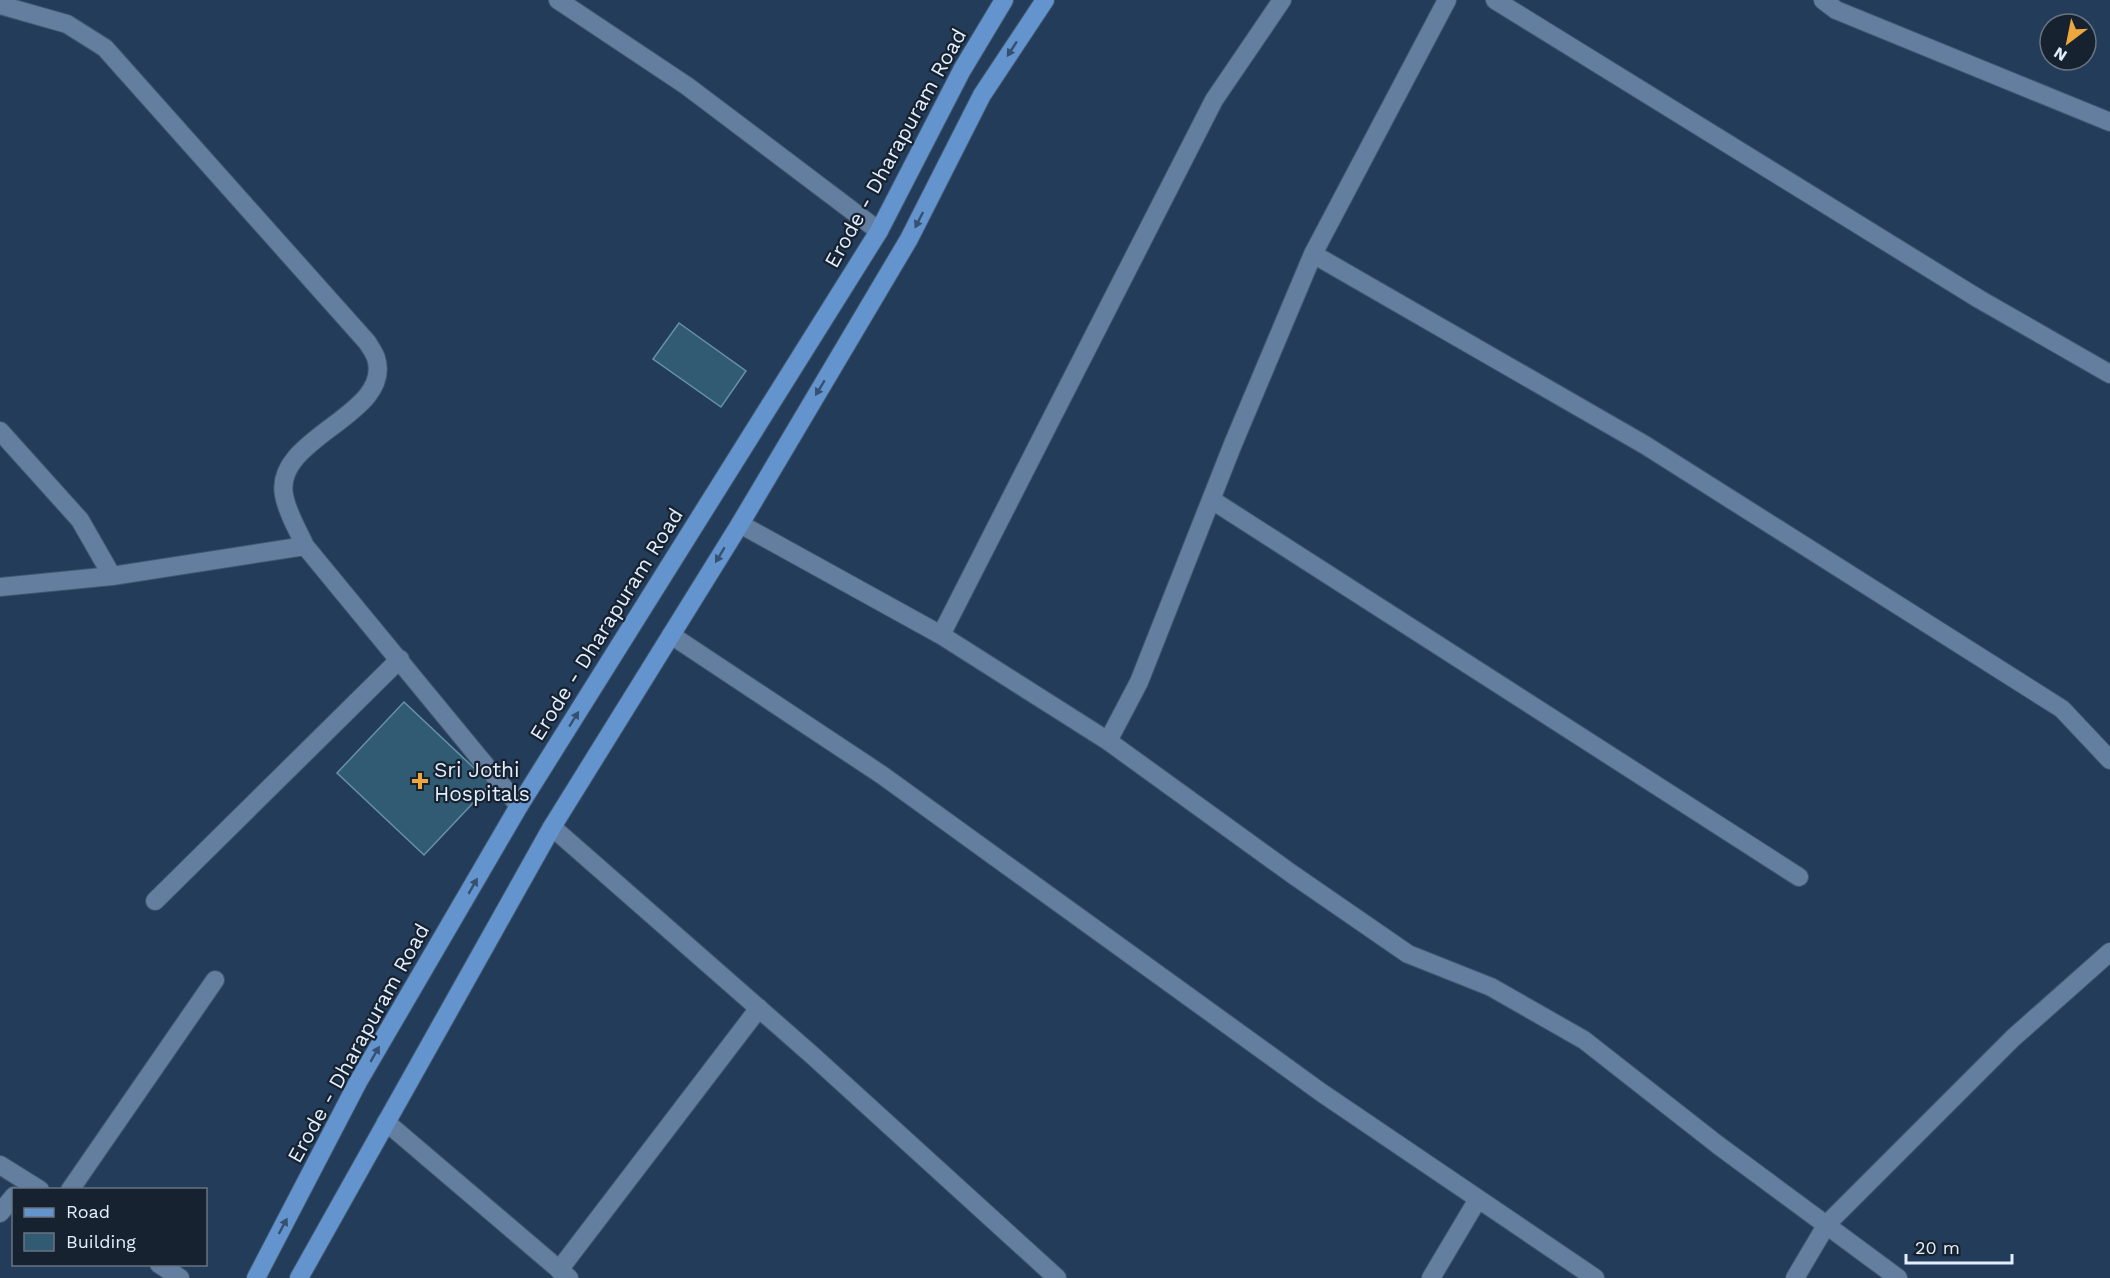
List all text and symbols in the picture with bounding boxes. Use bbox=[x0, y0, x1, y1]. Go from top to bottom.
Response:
north arrow bbox=[2038, 12, 2098, 72]
street label: Erode - Dharapuram Road bbox=[819, 24, 971, 272]
one-way arrow bbox=[1007, 41, 1018, 57]
text: N bbox=[2050, 43, 2070, 65]
one-way arrow bbox=[914, 211, 924, 228]
one-way arrow bbox=[815, 380, 826, 396]
street label: Erode - Dharapuram Road bbox=[524, 503, 688, 745]
one-way arrow bbox=[715, 547, 726, 563]
one-way arrow bbox=[569, 711, 580, 727]
place label: Sri Jothi Hospitals bbox=[434, 757, 530, 806]
marker: Sri Jothi Hospitals bbox=[411, 772, 429, 790]
one-way arrow bbox=[467, 878, 478, 894]
street label: Erode - Dharapuram Road bbox=[282, 919, 434, 1167]
one-way arrow bbox=[369, 1046, 380, 1062]
legend bbox=[12, 1188, 207, 1266]
text: Road bbox=[66, 1201, 110, 1222]
one-way arrow bbox=[278, 1218, 288, 1235]
scale bar bbox=[1906, 1227, 2012, 1265]
text: Building bbox=[66, 1231, 136, 1252]
text: 20 m bbox=[1915, 1237, 1960, 1258]

